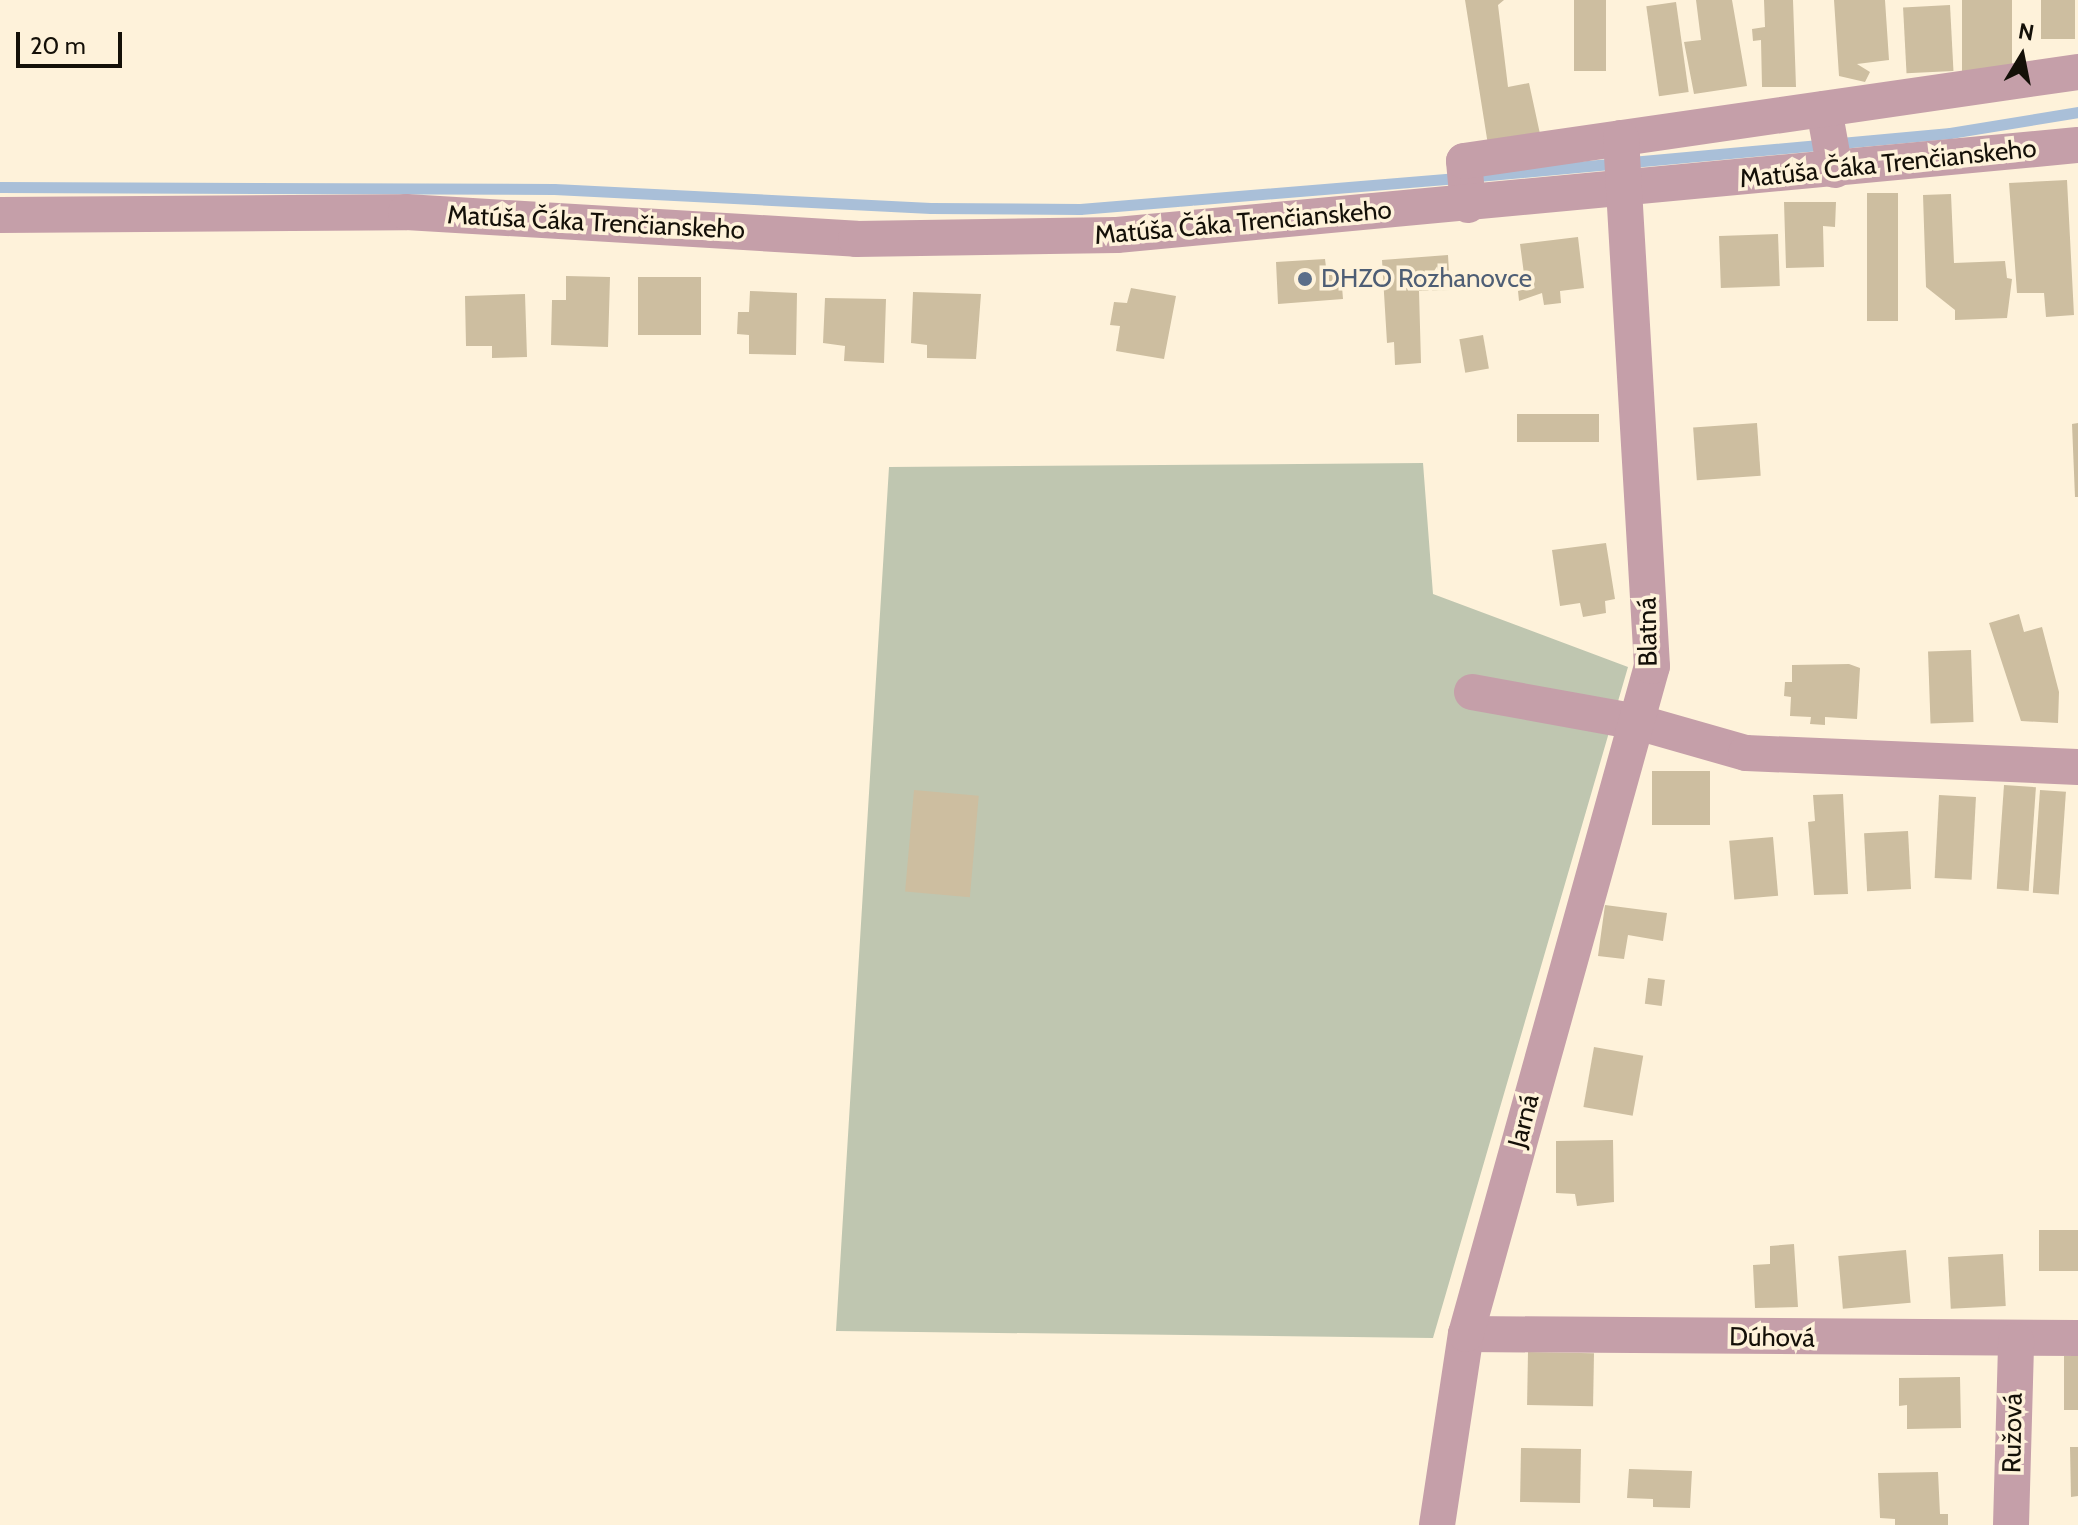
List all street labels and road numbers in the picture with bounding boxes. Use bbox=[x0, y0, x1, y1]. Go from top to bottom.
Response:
street label: Matúša Čáka Trenčianskeho bbox=[1738, 133, 2038, 195]
street label: Matúša Čáka Trenčianskeho bbox=[1093, 194, 1393, 252]
street label: Matúša Čáka Trenčianskeho bbox=[446, 200, 746, 246]
street label: Blatná bbox=[1632, 597, 1664, 667]
street label: Jarná bbox=[1502, 1091, 1546, 1151]
street label: Dúhová bbox=[1729, 1322, 1815, 1354]
street label: Ružová bbox=[1997, 1393, 2029, 1473]

